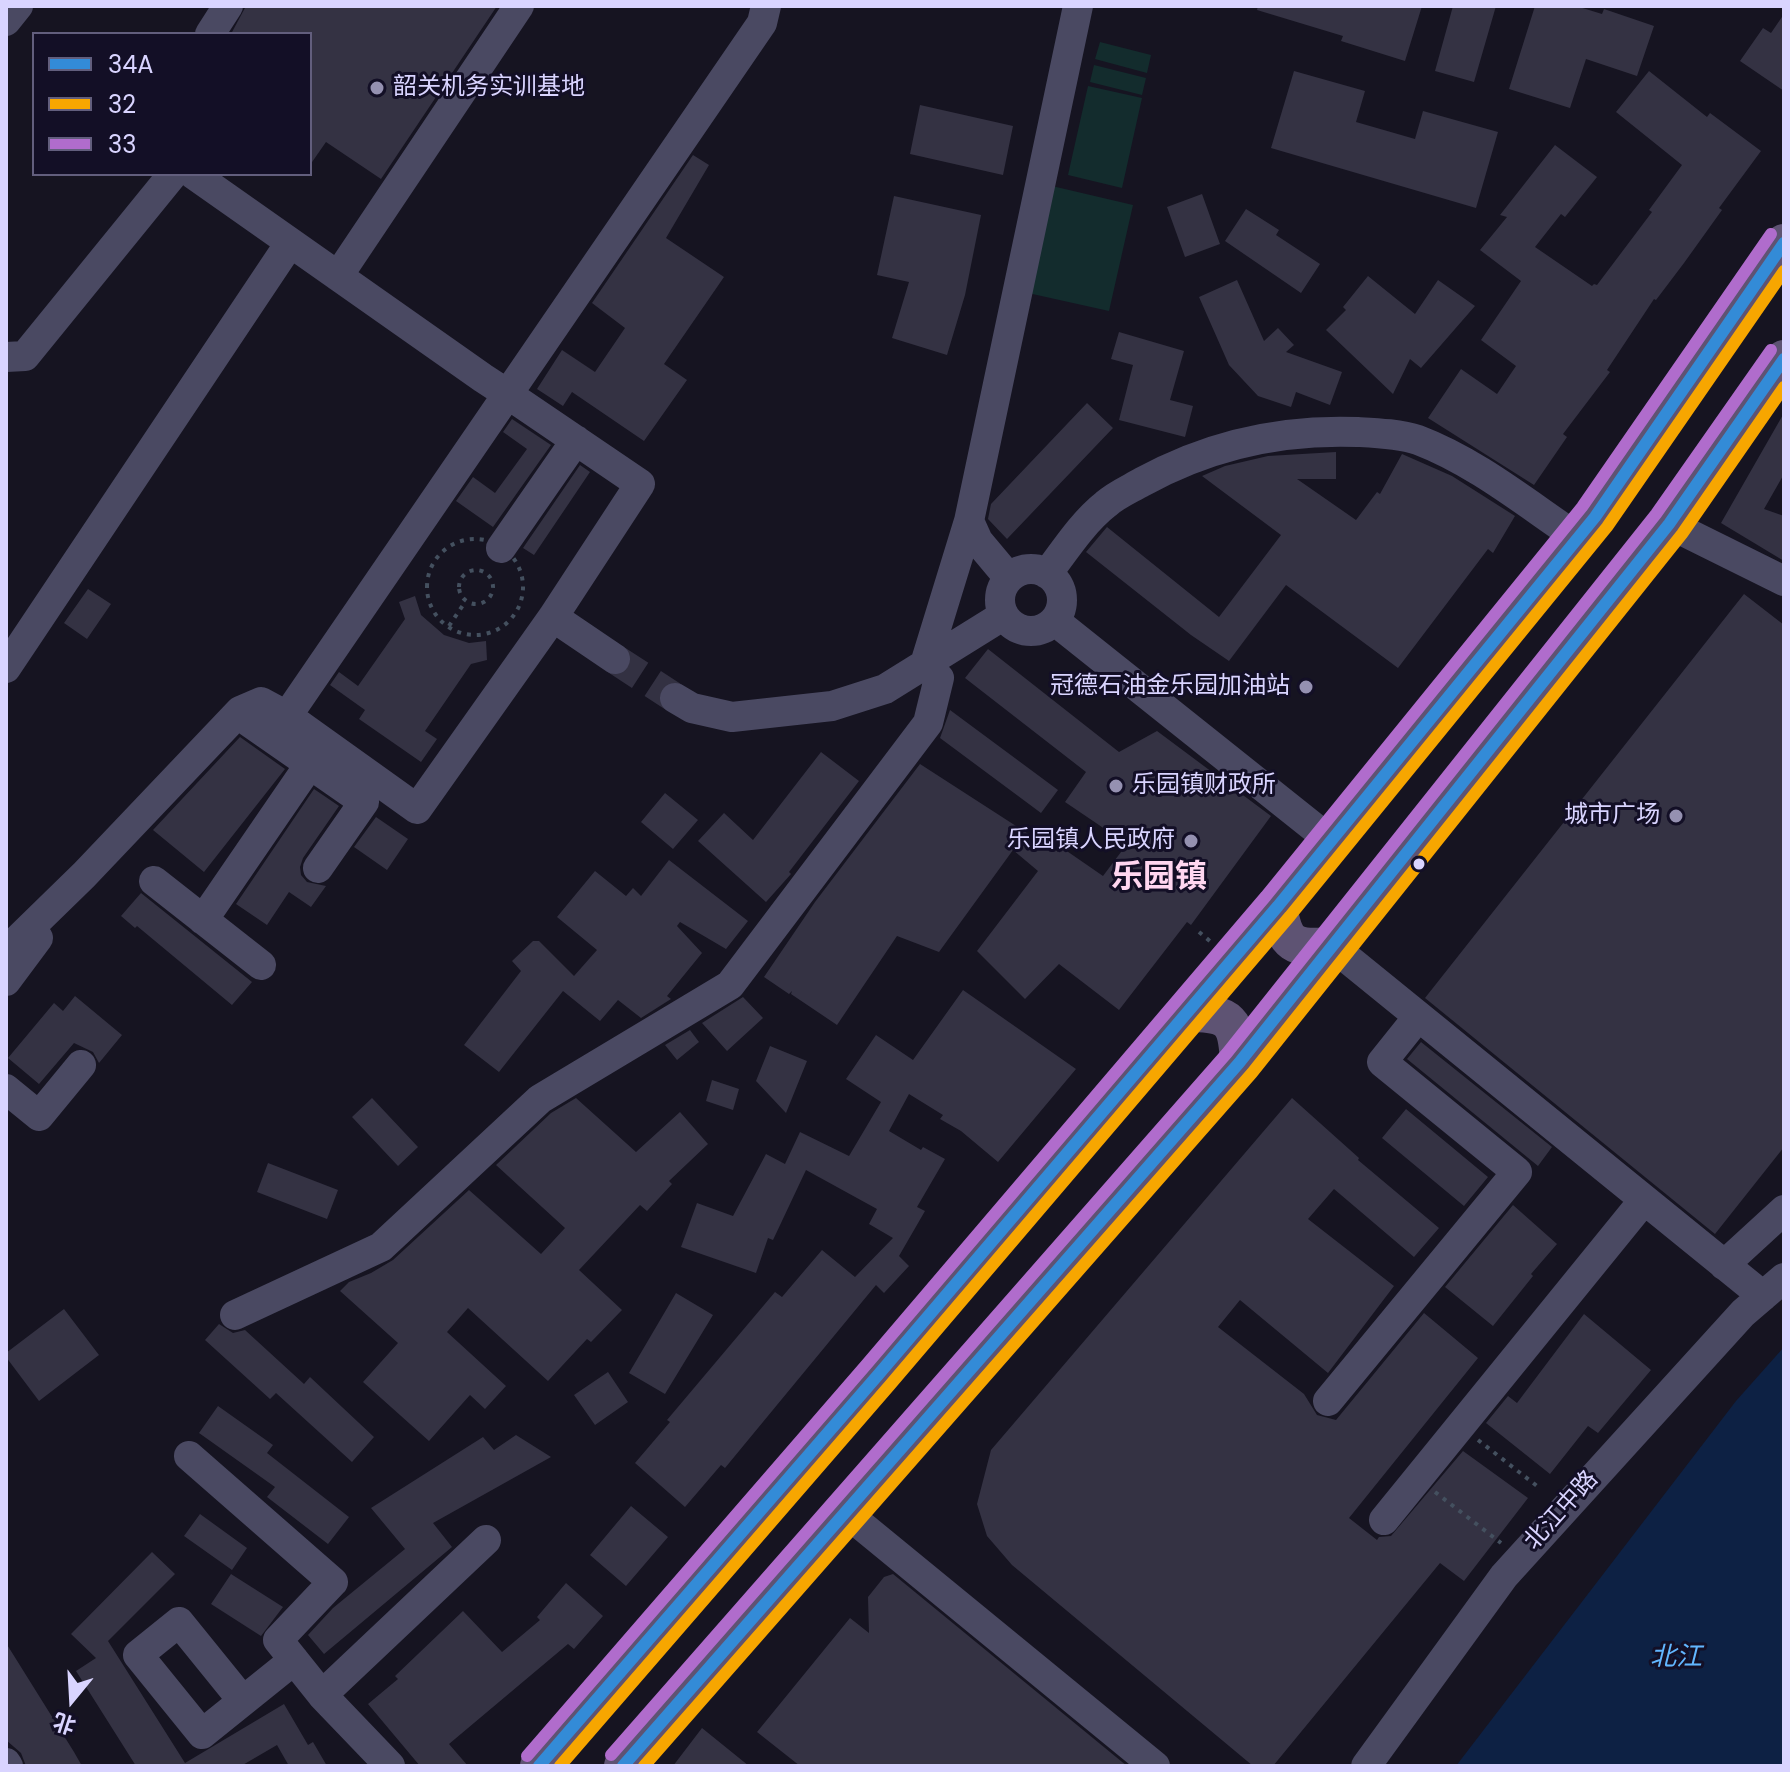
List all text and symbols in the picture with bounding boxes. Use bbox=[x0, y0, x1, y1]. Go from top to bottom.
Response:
legend bbox=[32, 32, 312, 176]
text: 34A bbox=[108, 48, 153, 81]
place label: 韶关机务实训基地 bbox=[393, 74, 585, 102]
marker: 韶关机务实训基地 bbox=[368, 79, 386, 97]
text: 32 bbox=[108, 88, 136, 121]
text: 33 bbox=[108, 128, 136, 161]
place label: 冠德石油金乐园加油站 bbox=[1050, 673, 1290, 701]
marker: 冠德石油金乐园加油站 bbox=[1297, 678, 1315, 696]
place label: 乐园镇财政所 bbox=[1132, 772, 1276, 800]
marker: 乐园镇财政所 bbox=[1107, 777, 1125, 795]
place label: 城市广场 bbox=[1564, 802, 1660, 830]
marker: 城市广场 bbox=[1667, 807, 1685, 825]
place label: 乐园镇人民政府 bbox=[1007, 827, 1175, 855]
marker: 乐园镇人民政府 bbox=[1182, 832, 1200, 850]
unlabelled marker bbox=[1411, 856, 1427, 872]
district label: 乐园镇 bbox=[1111, 860, 1207, 898]
street label: 北江中路 bbox=[1519, 1466, 1605, 1556]
water label: 北江 bbox=[1650, 1642, 1702, 1674]
north arrow bbox=[32, 1660, 112, 1740]
text: 北 bbox=[49, 1705, 80, 1741]

